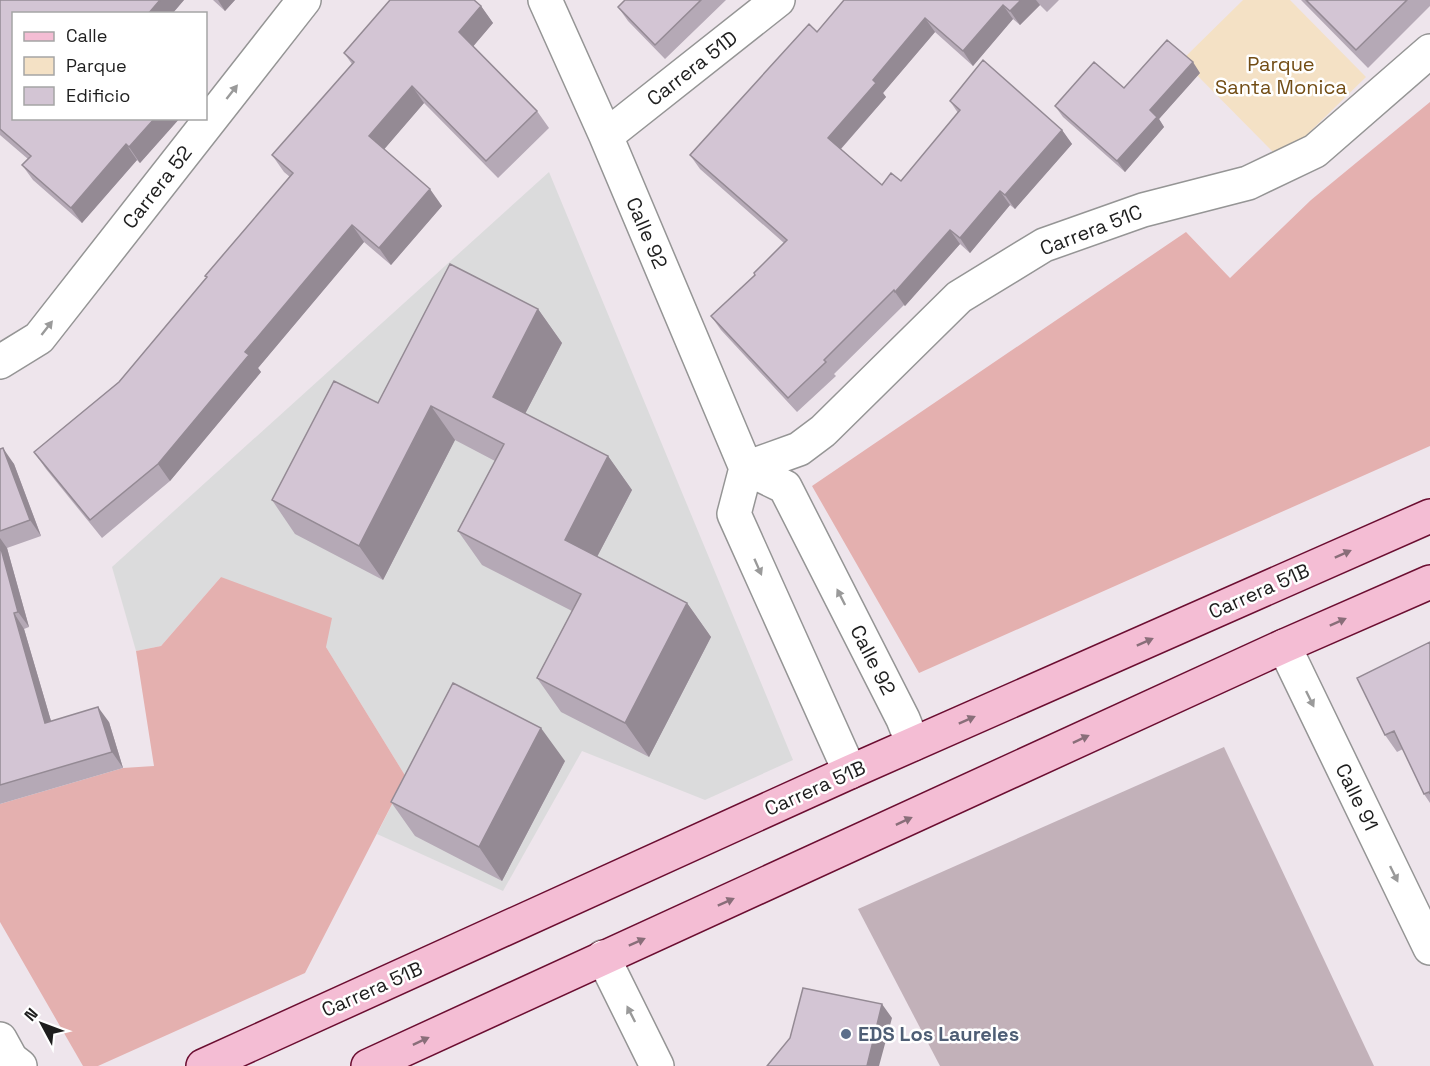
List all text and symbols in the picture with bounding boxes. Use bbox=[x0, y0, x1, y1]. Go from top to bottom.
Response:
legend bbox=[12, 12, 207, 120]
text: Calle bbox=[66, 24, 107, 47]
street label: Carrera 51D bbox=[641, 24, 743, 112]
park label: Parque Santa Monica bbox=[1215, 51, 1347, 100]
text: Parque bbox=[66, 54, 127, 77]
text: Edificio bbox=[66, 84, 130, 107]
one-way arrow bbox=[226, 84, 239, 100]
street label: Carrera 52 bbox=[116, 140, 198, 234]
street label: Calle 92 bbox=[620, 193, 674, 273]
street label: Carrera 51C bbox=[1036, 199, 1146, 261]
one-way arrow bbox=[40, 320, 53, 336]
one-way arrow bbox=[1334, 549, 1352, 559]
street label: Carrera 51B bbox=[1204, 557, 1314, 625]
one-way arrow bbox=[754, 559, 763, 576]
one-way arrow bbox=[836, 589, 846, 606]
one-way arrow bbox=[1329, 617, 1347, 627]
street label: Calle 92 bbox=[844, 620, 902, 700]
one-way arrow bbox=[1137, 637, 1154, 646]
one-way arrow bbox=[1305, 690, 1314, 707]
one-way arrow bbox=[958, 715, 976, 724]
one-way arrow bbox=[1072, 735, 1089, 744]
street label: Carrera 51B bbox=[760, 754, 870, 822]
street label: Calle 91 bbox=[1330, 759, 1384, 835]
one-way arrow bbox=[895, 816, 912, 825]
one-way arrow bbox=[1390, 866, 1399, 883]
one-way arrow bbox=[718, 897, 735, 906]
one-way arrow bbox=[628, 937, 646, 947]
street label: Carrera 51B bbox=[317, 955, 427, 1023]
north arrow bbox=[12, 994, 72, 1054]
text: N bbox=[20, 1004, 43, 1025]
one-way arrow bbox=[626, 1005, 636, 1022]
place label: EDS Los Laureles bbox=[858, 1021, 1019, 1047]
marker: EDS Los Laureles bbox=[839, 1027, 853, 1041]
one-way arrow bbox=[413, 1037, 430, 1046]

